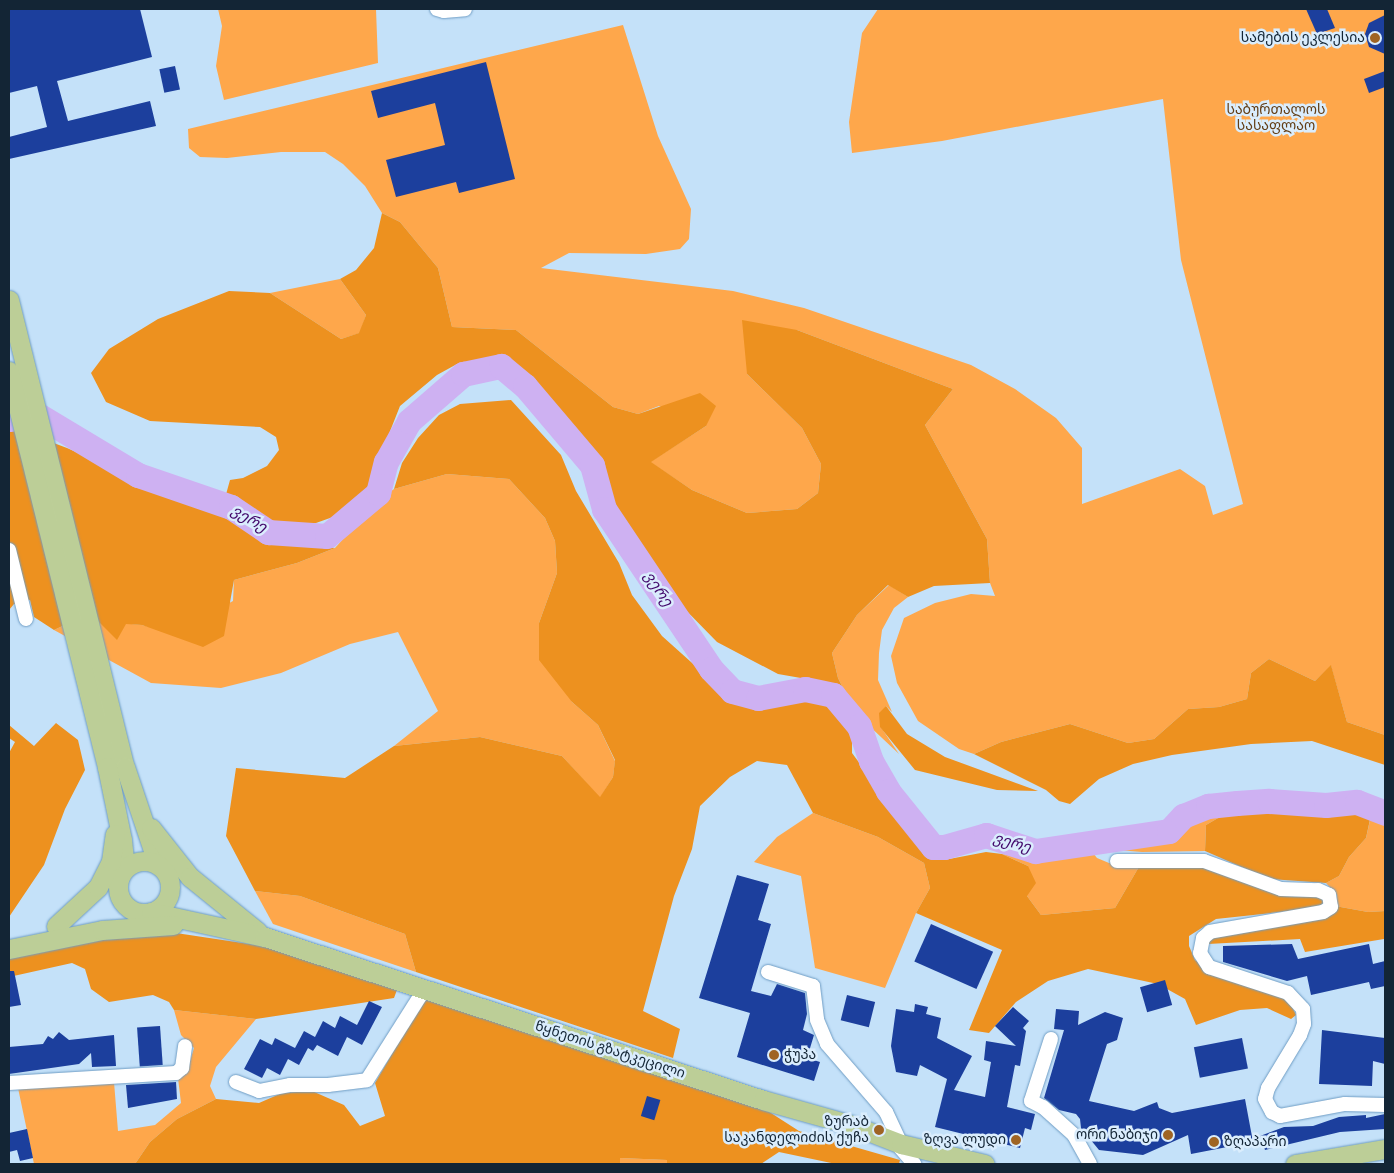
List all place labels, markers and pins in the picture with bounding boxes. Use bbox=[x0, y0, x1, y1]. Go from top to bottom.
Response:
place label: სამების ეკლესია bbox=[1241, 30, 1365, 46]
marker: სამების ეკლესია bbox=[1369, 32, 1381, 44]
place label: ჭუპა bbox=[784, 1047, 816, 1063]
marker: ჭუპა bbox=[768, 1049, 780, 1061]
place label: ზურაბ საკანდელიძის ქუჩა bbox=[724, 1114, 869, 1146]
marker: ზურაბ საკანდელიძის ქუჩა bbox=[873, 1124, 885, 1136]
place label: ორი ნაბიჯი bbox=[1076, 1127, 1158, 1143]
marker: ორი ნაბიჯი bbox=[1162, 1129, 1174, 1141]
place label: ზღვა ლუდი bbox=[924, 1132, 1006, 1148]
marker: ზღვა ლუდი bbox=[1010, 1134, 1022, 1146]
place label: ზღაპარი bbox=[1224, 1134, 1287, 1150]
marker: ზღაპარი bbox=[1208, 1136, 1220, 1148]

